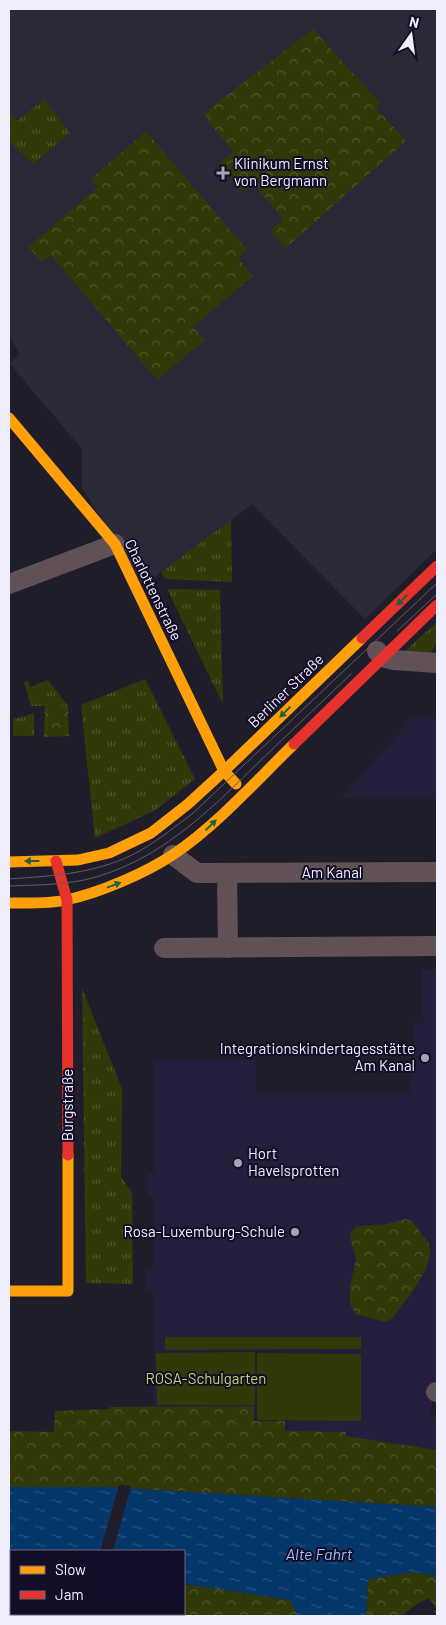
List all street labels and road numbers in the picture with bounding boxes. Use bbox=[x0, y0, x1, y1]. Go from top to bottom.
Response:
street label: Charlottenstraße bbox=[122, 536, 186, 643]
street label: Berliner Straße bbox=[244, 650, 327, 731]
street label: Am Kanal bbox=[302, 863, 362, 881]
street label: Burgstraße bbox=[58, 1069, 76, 1141]

